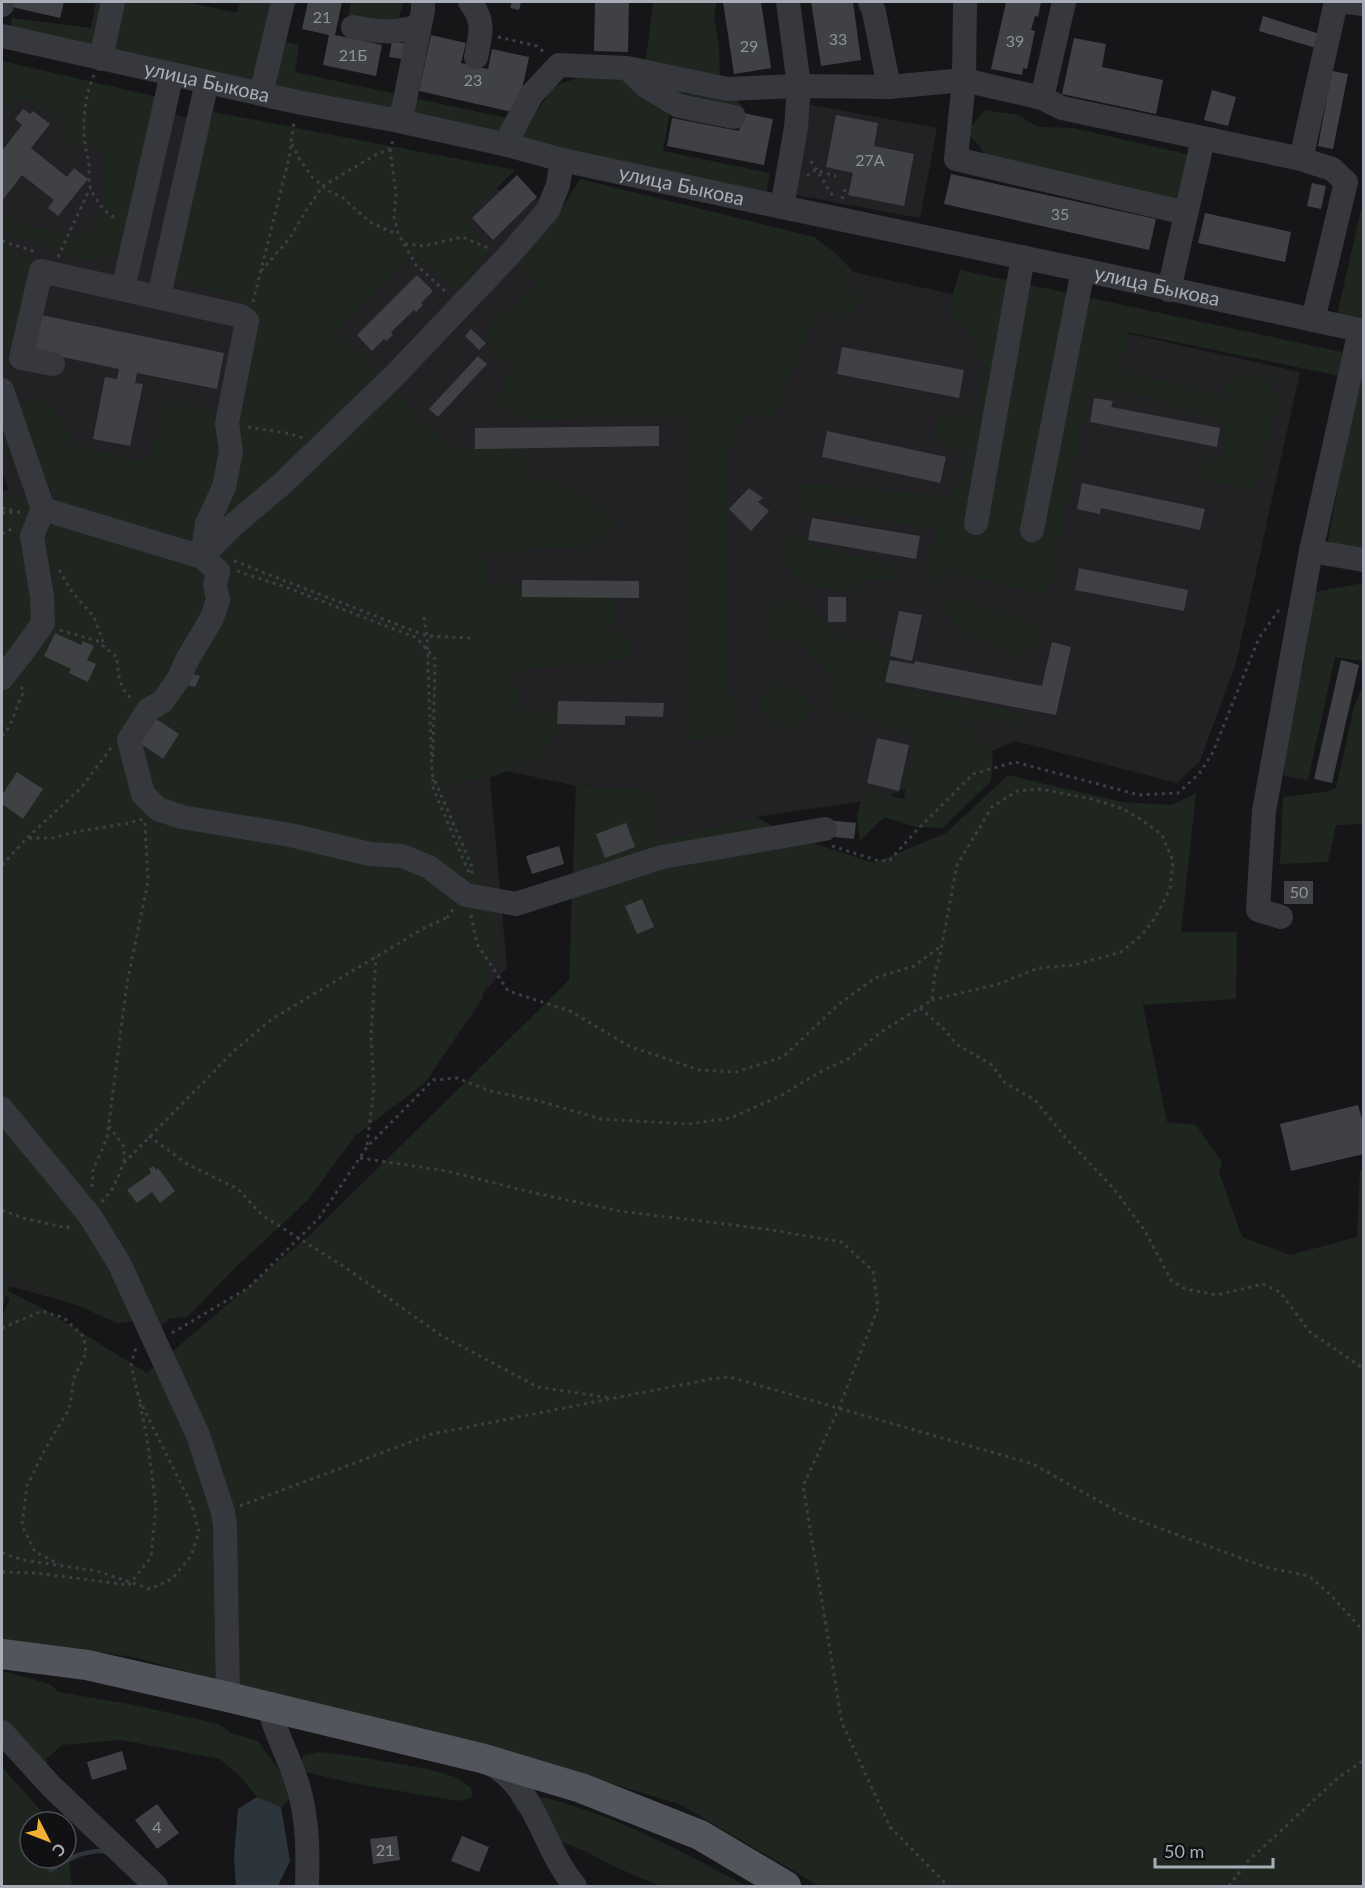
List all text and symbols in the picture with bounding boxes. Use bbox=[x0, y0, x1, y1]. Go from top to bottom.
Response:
house number: 21 bbox=[313, 7, 331, 26]
house number: 33 bbox=[829, 29, 847, 48]
house number: 39 bbox=[1006, 31, 1024, 50]
house number: 29 bbox=[740, 36, 758, 55]
house number: 21Б bbox=[339, 45, 367, 64]
street label: улица Быкова bbox=[142, 55, 272, 107]
house number: 23 bbox=[464, 70, 482, 89]
house number: 27А bbox=[855, 150, 885, 169]
street label: улица Быкова bbox=[617, 160, 747, 210]
house number: 35 bbox=[1051, 204, 1069, 223]
street label: улица Быкова bbox=[1092, 260, 1222, 310]
house number: 50 bbox=[1290, 882, 1308, 901]
north arrow bbox=[18, 1810, 78, 1870]
house number: 4 bbox=[152, 1817, 162, 1836]
scale bar bbox=[1155, 1831, 1274, 1869]
text: С bbox=[49, 1840, 70, 1861]
house number: 21 bbox=[376, 1840, 394, 1859]
text: 50 m bbox=[1164, 1840, 1204, 1862]

